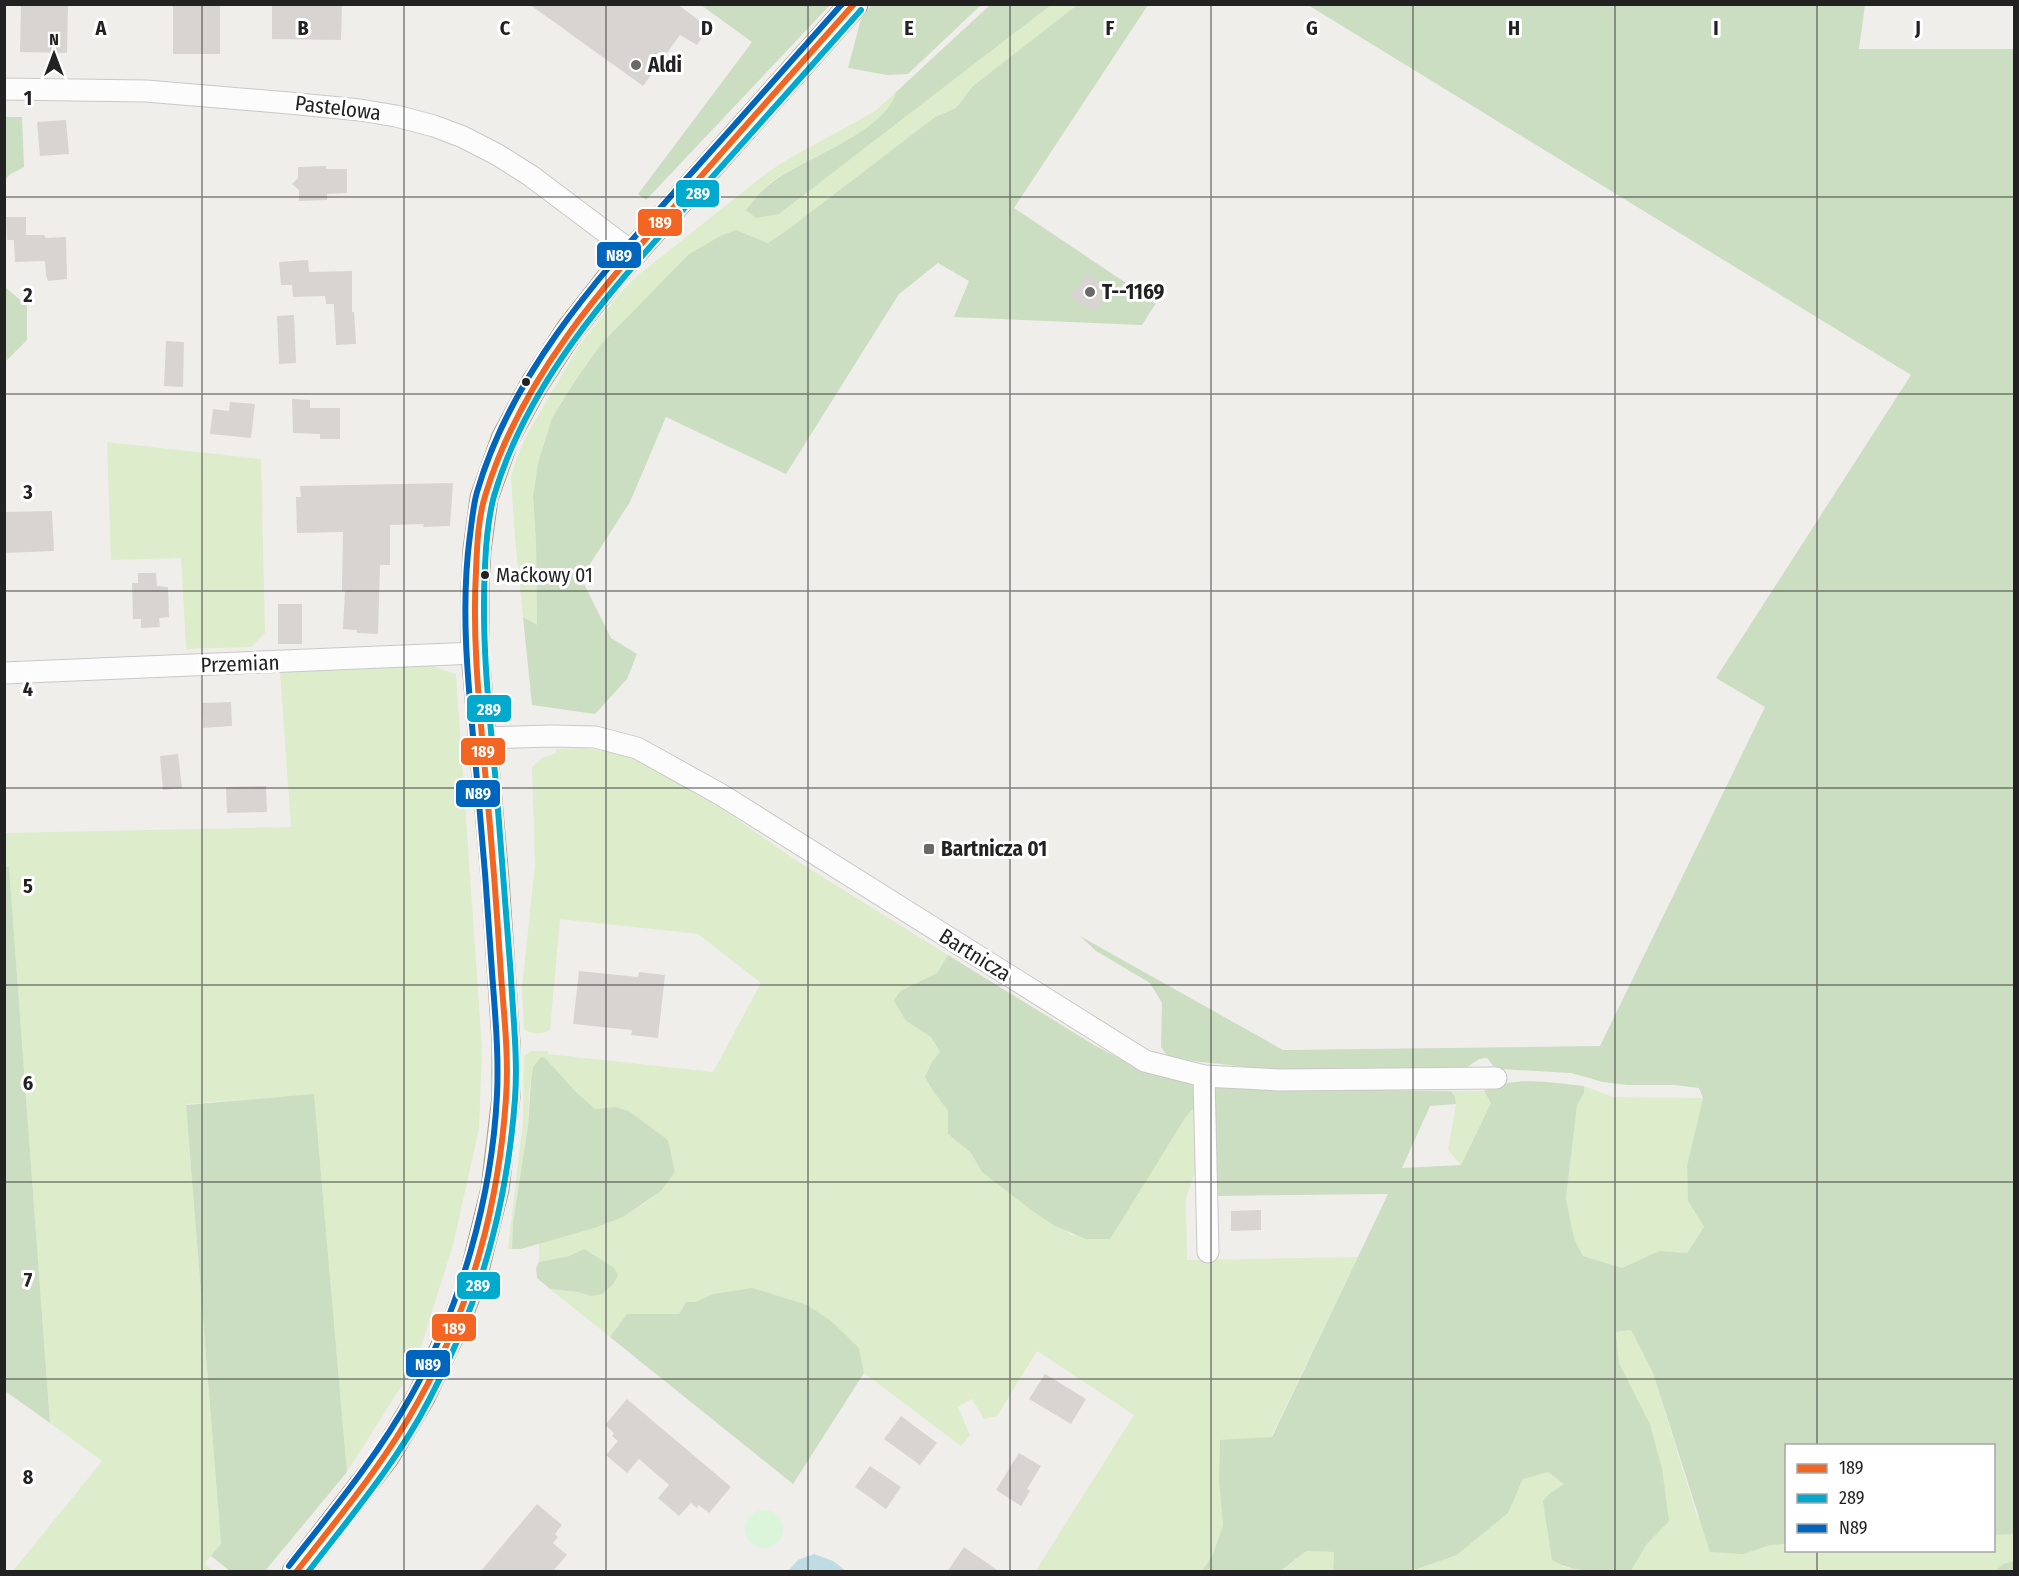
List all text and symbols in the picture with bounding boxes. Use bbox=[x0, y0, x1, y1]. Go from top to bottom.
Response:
text: A bbox=[95, 16, 108, 40]
text: B bbox=[297, 16, 309, 40]
text: C bbox=[500, 16, 511, 40]
text: D bbox=[701, 16, 713, 40]
text: E bbox=[904, 16, 914, 40]
text: F bbox=[1106, 16, 1115, 40]
text: G bbox=[1306, 16, 1318, 40]
text: H bbox=[1508, 16, 1520, 40]
text: I bbox=[1713, 16, 1719, 40]
text: J bbox=[1914, 16, 1921, 40]
north arrow bbox=[24, 24, 84, 84]
text: N bbox=[49, 30, 59, 49]
place label: Aldi bbox=[647, 52, 682, 78]
marker: Aldi bbox=[629, 58, 643, 72]
text: 1 bbox=[24, 86, 32, 110]
street label: Pastelowa bbox=[294, 90, 382, 126]
line badge: 289 bbox=[675, 179, 720, 208]
text: 289 bbox=[685, 184, 710, 203]
line badge: 189 bbox=[637, 208, 683, 237]
text: 189 bbox=[648, 213, 672, 232]
line badge: N89 bbox=[596, 241, 642, 269]
text: N89 bbox=[606, 246, 632, 265]
place label: T--1169 bbox=[1102, 279, 1165, 305]
text: 2 bbox=[22, 283, 33, 307]
marker: T--1169 bbox=[1083, 285, 1097, 299]
unlabelled marker bbox=[520, 376, 532, 388]
text: 3 bbox=[22, 480, 33, 504]
place label: Maćkowy 01 bbox=[496, 563, 593, 587]
marker: Maćkowy 01 bbox=[479, 569, 491, 581]
street label: Przemian bbox=[200, 650, 280, 678]
text: 4 bbox=[23, 677, 33, 701]
line badge: 289 bbox=[466, 694, 512, 723]
text: 289 bbox=[476, 700, 501, 719]
line badge: 189 bbox=[460, 737, 506, 766]
text: 189 bbox=[471, 742, 495, 761]
line badge: N89 bbox=[455, 779, 501, 808]
text: N89 bbox=[465, 784, 491, 803]
place label: Bartnicza 01 bbox=[941, 836, 1047, 862]
marker: Bartnicza 01 bbox=[922, 842, 936, 856]
text: 5 bbox=[23, 874, 33, 898]
street label: Bartnicza bbox=[934, 923, 1016, 987]
text: 6 bbox=[23, 1071, 33, 1095]
text: 7 bbox=[24, 1268, 33, 1292]
line badge: 289 bbox=[456, 1271, 501, 1300]
text: 289 bbox=[465, 1276, 490, 1295]
line badge: 189 bbox=[431, 1313, 477, 1342]
text: 189 bbox=[442, 1319, 466, 1338]
line badge: N89 bbox=[405, 1349, 451, 1378]
text: N89 bbox=[415, 1355, 441, 1374]
legend bbox=[1785, 1444, 1995, 1552]
text: 189 bbox=[1839, 1457, 1864, 1479]
text: 8 bbox=[23, 1465, 34, 1489]
text: 289 bbox=[1839, 1487, 1864, 1509]
text: N89 bbox=[1839, 1517, 1867, 1539]

